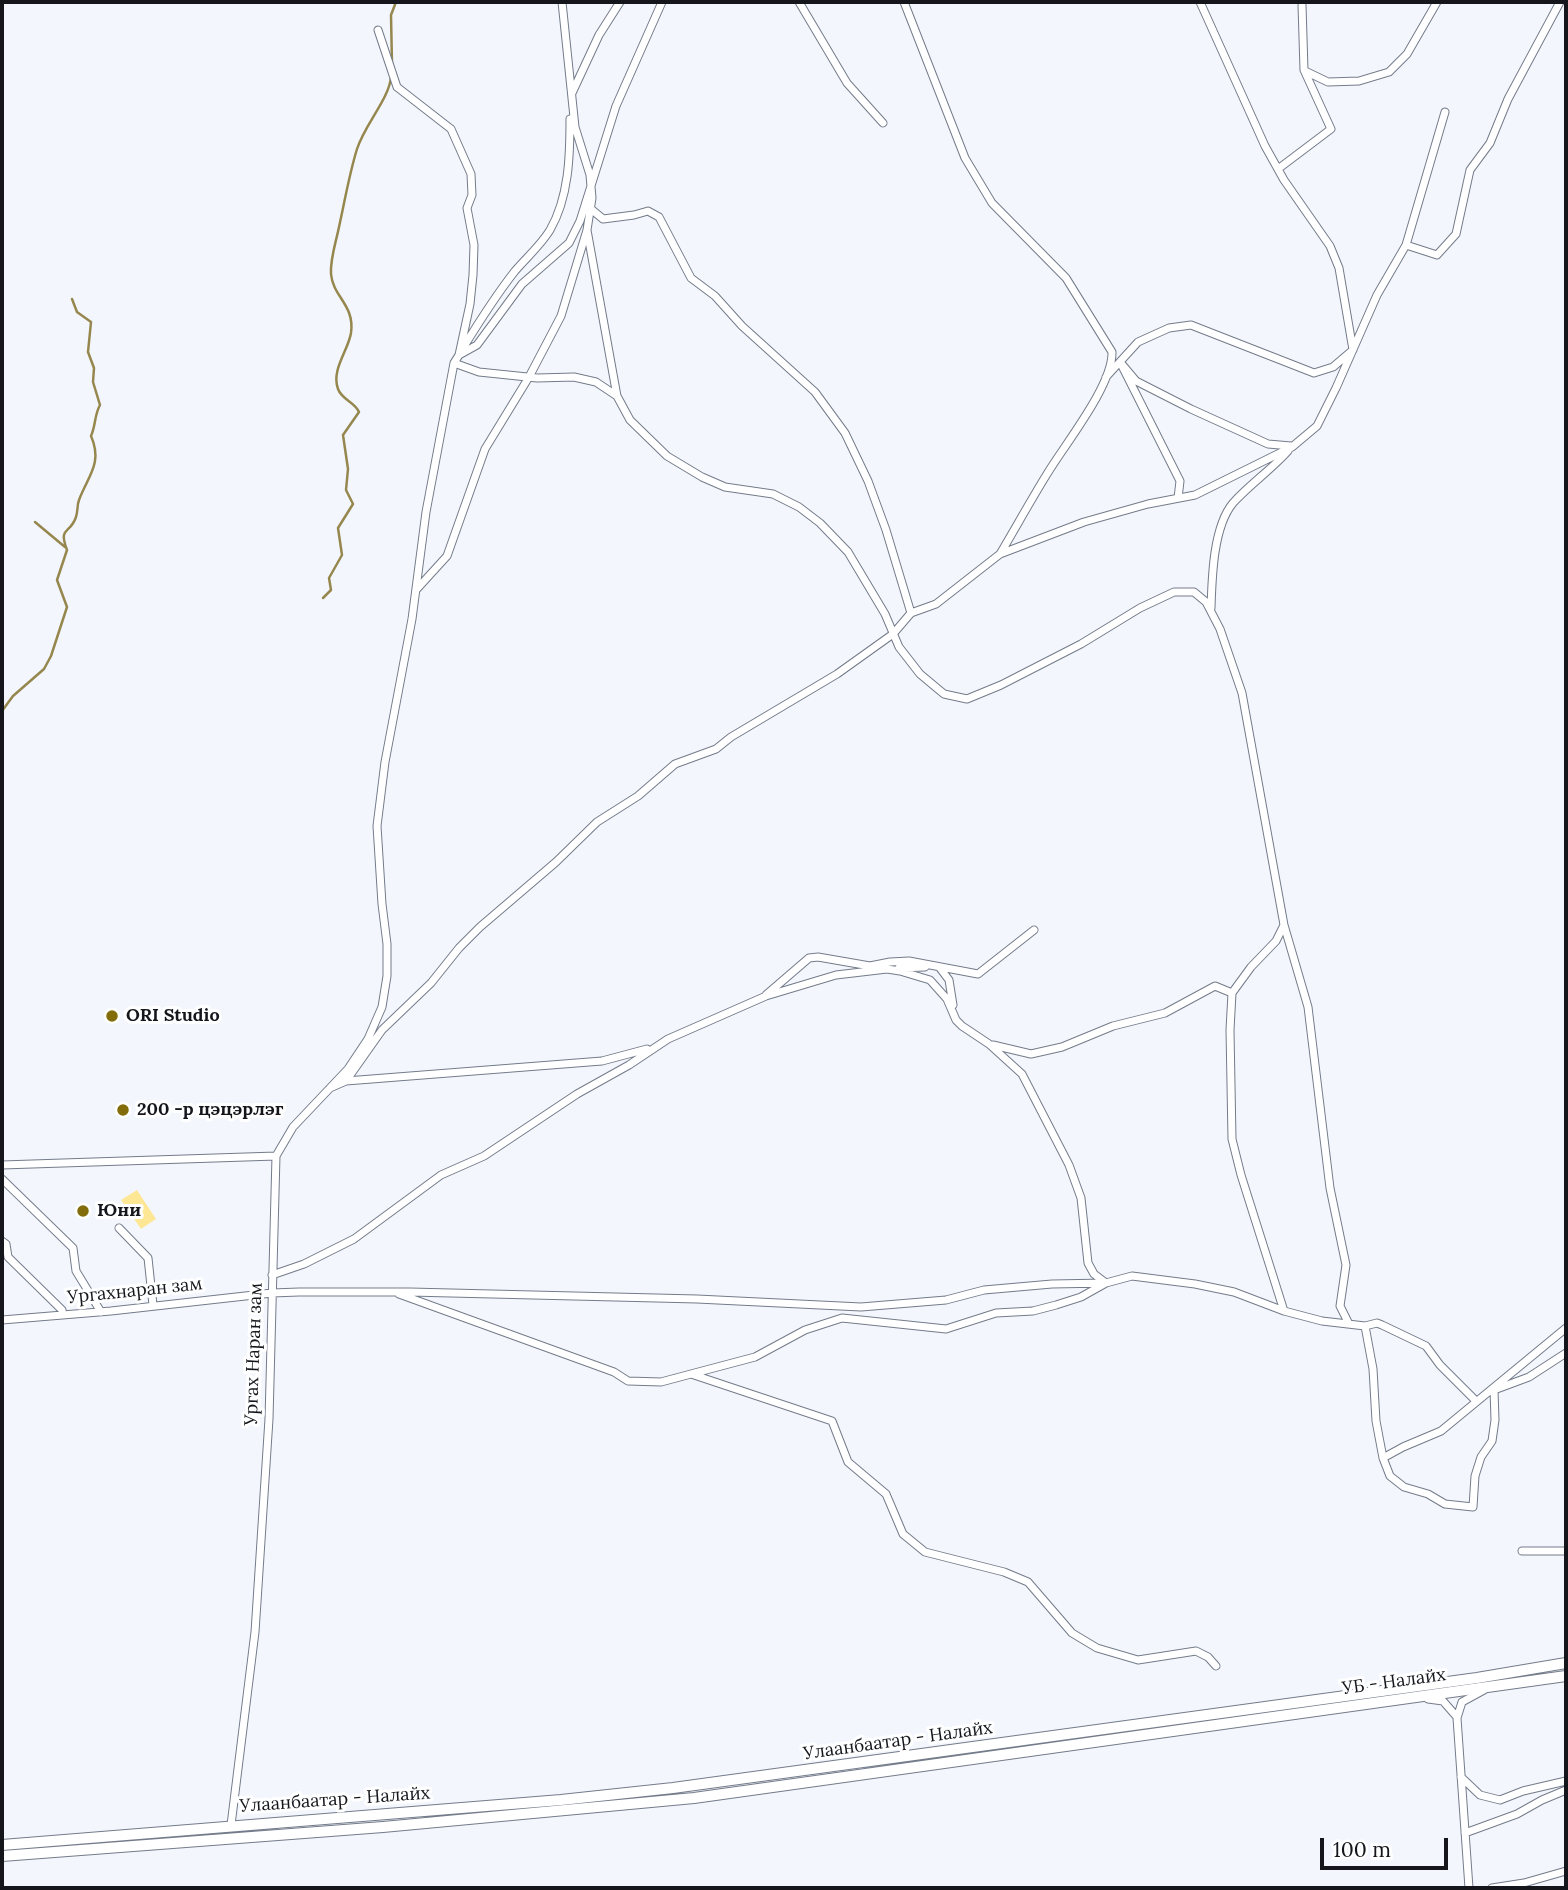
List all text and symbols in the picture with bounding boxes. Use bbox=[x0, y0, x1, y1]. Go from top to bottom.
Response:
place label: ORI Studio bbox=[126, 1005, 220, 1027]
marker: ORI Studio bbox=[104, 1008, 120, 1024]
place label: 200 -р цэцэрлэг bbox=[137, 1099, 284, 1121]
marker: 200 -р цэцэрлэг bbox=[115, 1102, 131, 1118]
place label: Юни bbox=[97, 1200, 141, 1222]
marker: Юни bbox=[75, 1203, 91, 1219]
street label: Ургахнаран зам bbox=[66, 1273, 204, 1309]
street label: Ургах Наран зам bbox=[241, 1282, 267, 1426]
street label: УБ - Налайх bbox=[1341, 1664, 1447, 1700]
street label: Улаанбаатар - Налайх bbox=[802, 1717, 994, 1765]
street label: Улаанбаатар - Налайх bbox=[239, 1783, 431, 1817]
scale bar bbox=[1323, 1824, 1451, 1868]
text: 100 m bbox=[1333, 1836, 1391, 1863]

